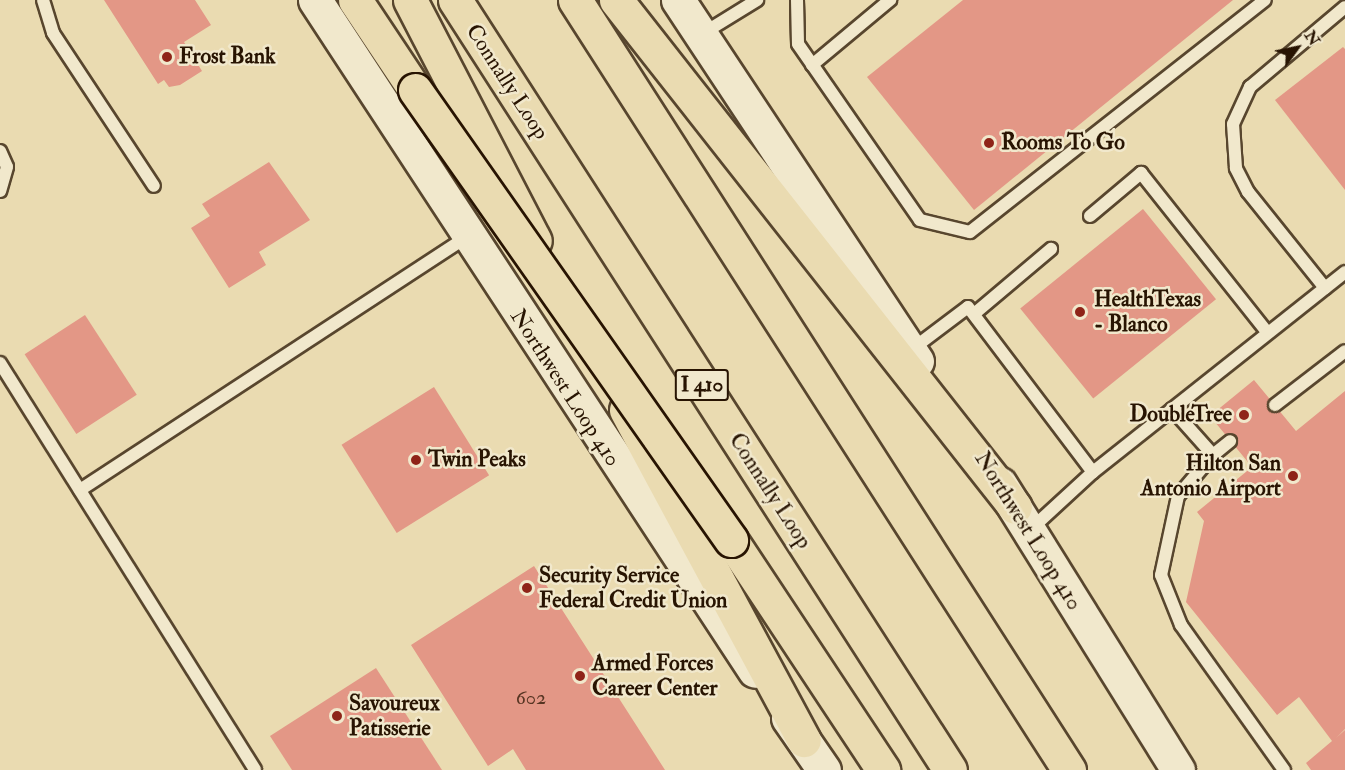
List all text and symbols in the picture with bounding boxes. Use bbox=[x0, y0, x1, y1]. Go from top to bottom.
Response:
north arrow bbox=[1267, 18, 1327, 78]
street label: Connally Loop bbox=[460, 19, 554, 145]
text: N bbox=[1300, 27, 1324, 50]
place label: Frost Bank bbox=[179, 44, 276, 70]
marker: Frost Bank bbox=[160, 50, 174, 64]
place label: Rooms To Go bbox=[1001, 130, 1125, 156]
marker: Rooms To Go bbox=[982, 136, 996, 150]
place label: HealthTexas - Blanco bbox=[1094, 286, 1201, 338]
marker: HealthTexas - Blanco bbox=[1071, 303, 1089, 321]
street label: Northwest Loop 410 bbox=[504, 304, 626, 472]
road number: I 410 bbox=[674, 367, 730, 403]
place label: DoubleTree bbox=[1129, 402, 1232, 428]
marker: DoubleTree bbox=[1237, 408, 1251, 422]
street label: Connally Loop bbox=[723, 428, 817, 554]
place label: Twin Peaks bbox=[428, 447, 526, 473]
street label: Northwest Loop 410 bbox=[969, 447, 1087, 615]
place label: Hilton San Antonio Airport bbox=[1141, 450, 1281, 502]
marker: Twin Peaks bbox=[409, 453, 423, 467]
marker: Hilton San Antonio Airport bbox=[1286, 469, 1300, 483]
place label: Security Service Federal Credit Union bbox=[539, 562, 727, 614]
marker: Security Service Federal Credit Union bbox=[520, 581, 534, 595]
place label: Armed Forces Career Center bbox=[592, 650, 717, 702]
marker: Armed Forces Career Center bbox=[573, 669, 587, 683]
house number: 602 bbox=[516, 685, 546, 709]
place label: Savoureux Patisserie bbox=[349, 690, 440, 742]
marker: Savoureux Patisserie bbox=[330, 709, 344, 723]

